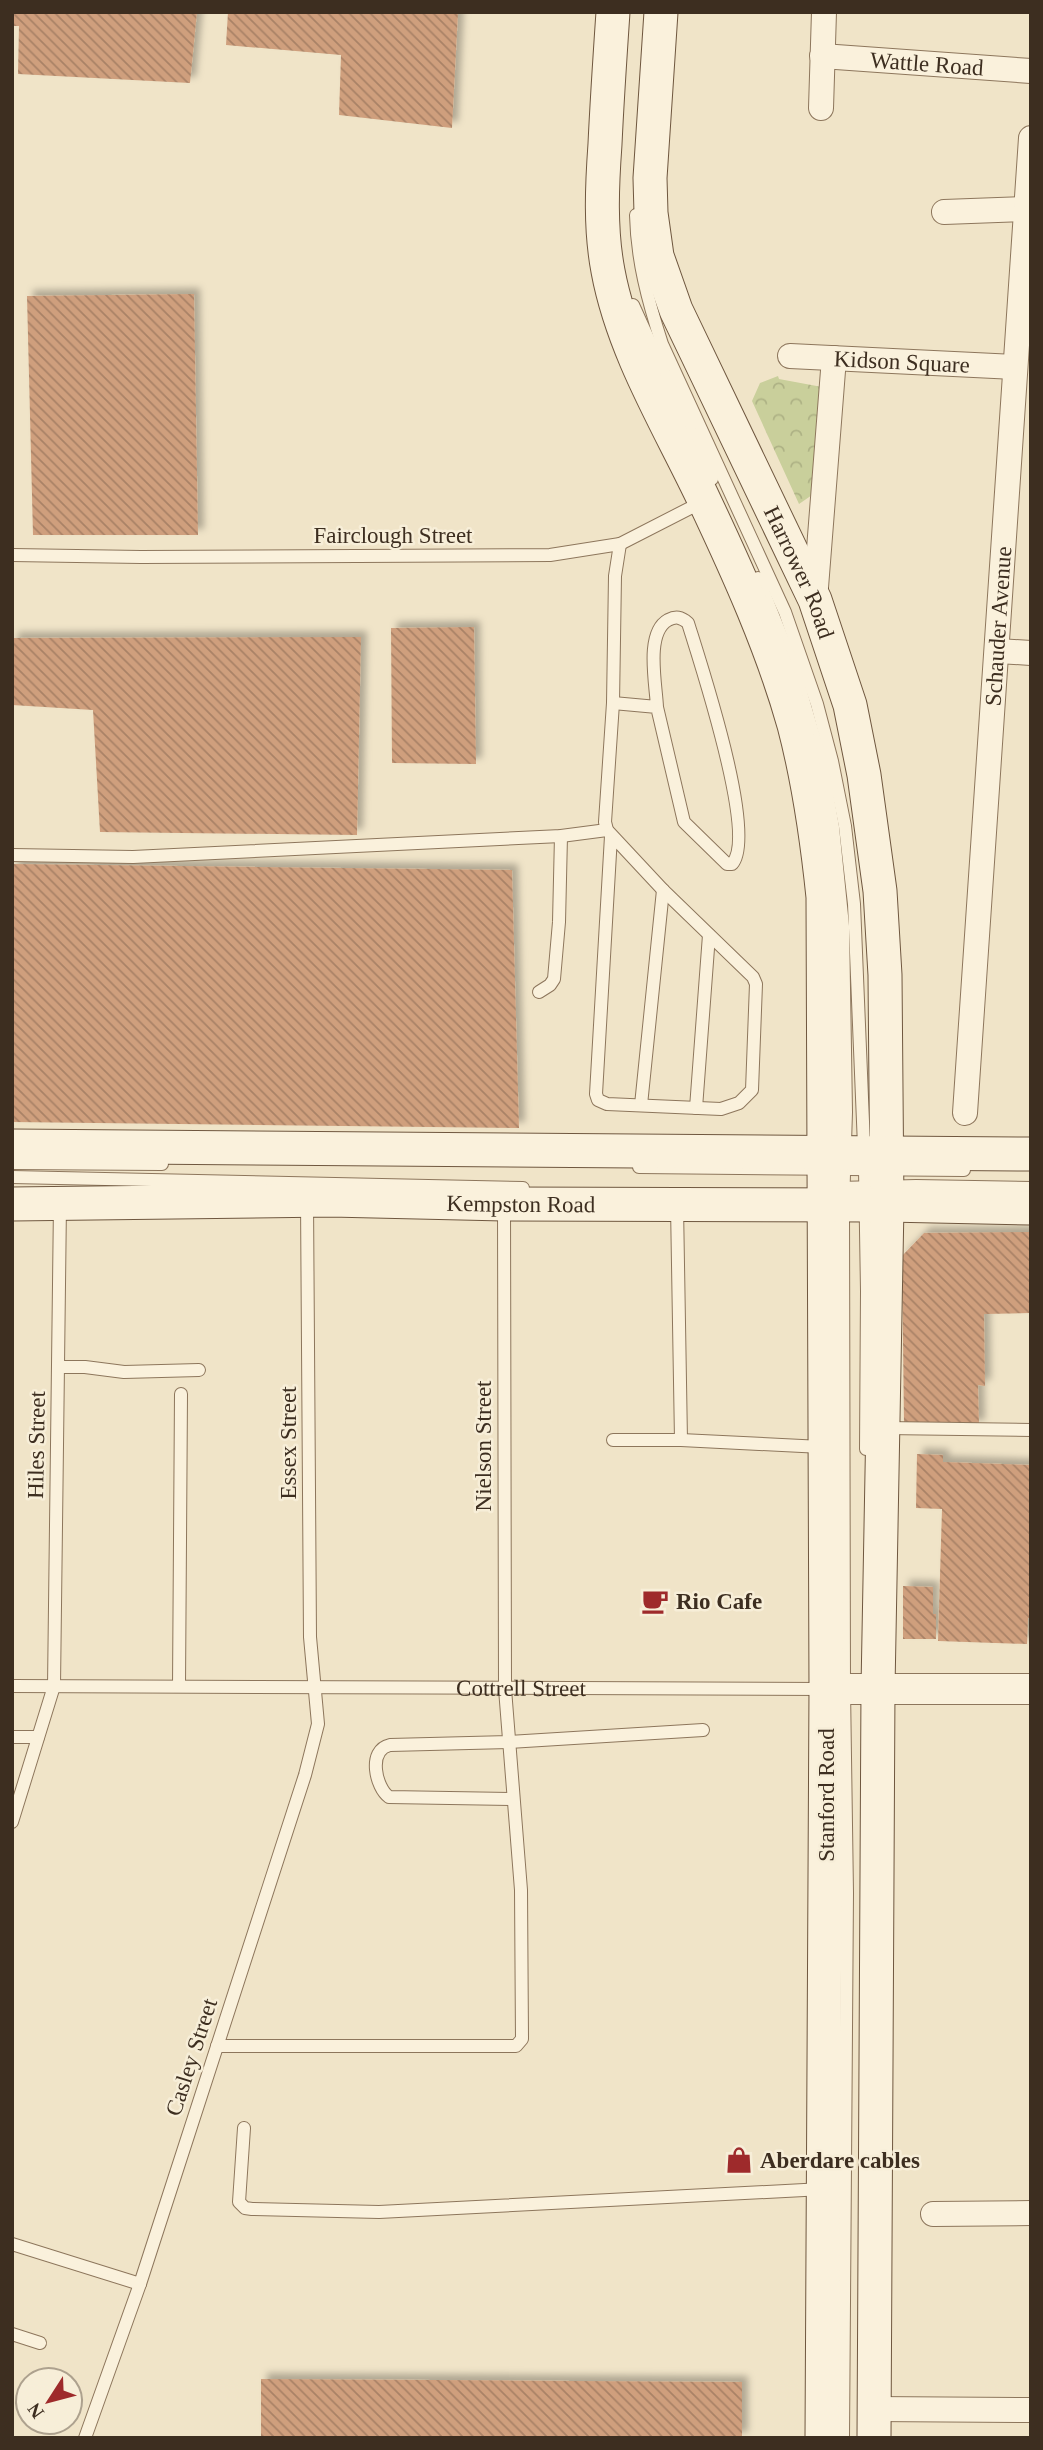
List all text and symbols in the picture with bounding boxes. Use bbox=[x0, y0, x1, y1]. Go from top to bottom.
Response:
street label: Wattle Road bbox=[869, 47, 985, 81]
street label: Kidson Square bbox=[833, 346, 970, 378]
street label: Harrower Road bbox=[759, 502, 839, 642]
street label: Fairclough Street bbox=[313, 523, 473, 548]
street label: Schauder Avenue bbox=[981, 546, 1016, 707]
street label: Kempston Road bbox=[446, 1191, 596, 1217]
street label: Nielson Street bbox=[471, 1380, 496, 1511]
street label: Essex Street bbox=[276, 1386, 301, 1500]
street label: Hiles Street bbox=[23, 1390, 50, 1499]
cafe icon: Rio Cafe bbox=[640, 1586, 670, 1616]
place label: Rio Cafe bbox=[676, 1589, 762, 1614]
street label: Cottrell Street bbox=[456, 1676, 587, 1701]
street label: Stanford Road bbox=[814, 1728, 839, 1862]
street label: Casley Street bbox=[161, 1995, 222, 2119]
shop icon: Aberdare cables bbox=[724, 2145, 754, 2175]
place label: Aberdare cables bbox=[760, 2148, 920, 2173]
north arrow bbox=[14, 2366, 84, 2436]
text: N bbox=[23, 2399, 48, 2422]

